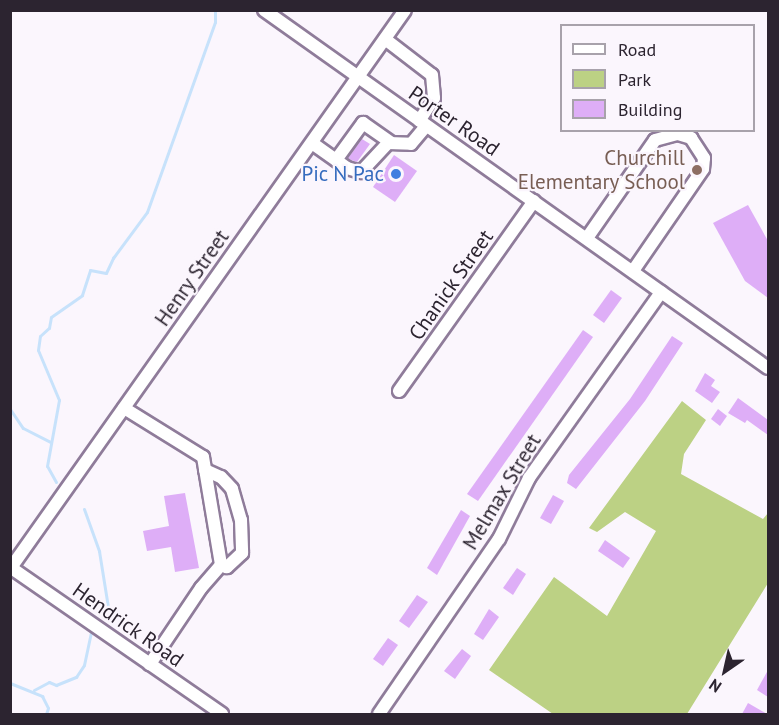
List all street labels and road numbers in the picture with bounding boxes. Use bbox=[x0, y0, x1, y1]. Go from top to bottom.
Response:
street label: Porter Road bbox=[404, 81, 504, 161]
street label: Henry Street bbox=[149, 225, 235, 331]
street label: Chanick Street bbox=[403, 225, 499, 345]
street label: Melmax Street bbox=[457, 429, 547, 555]
street label: Hendrick Road bbox=[68, 577, 188, 673]

